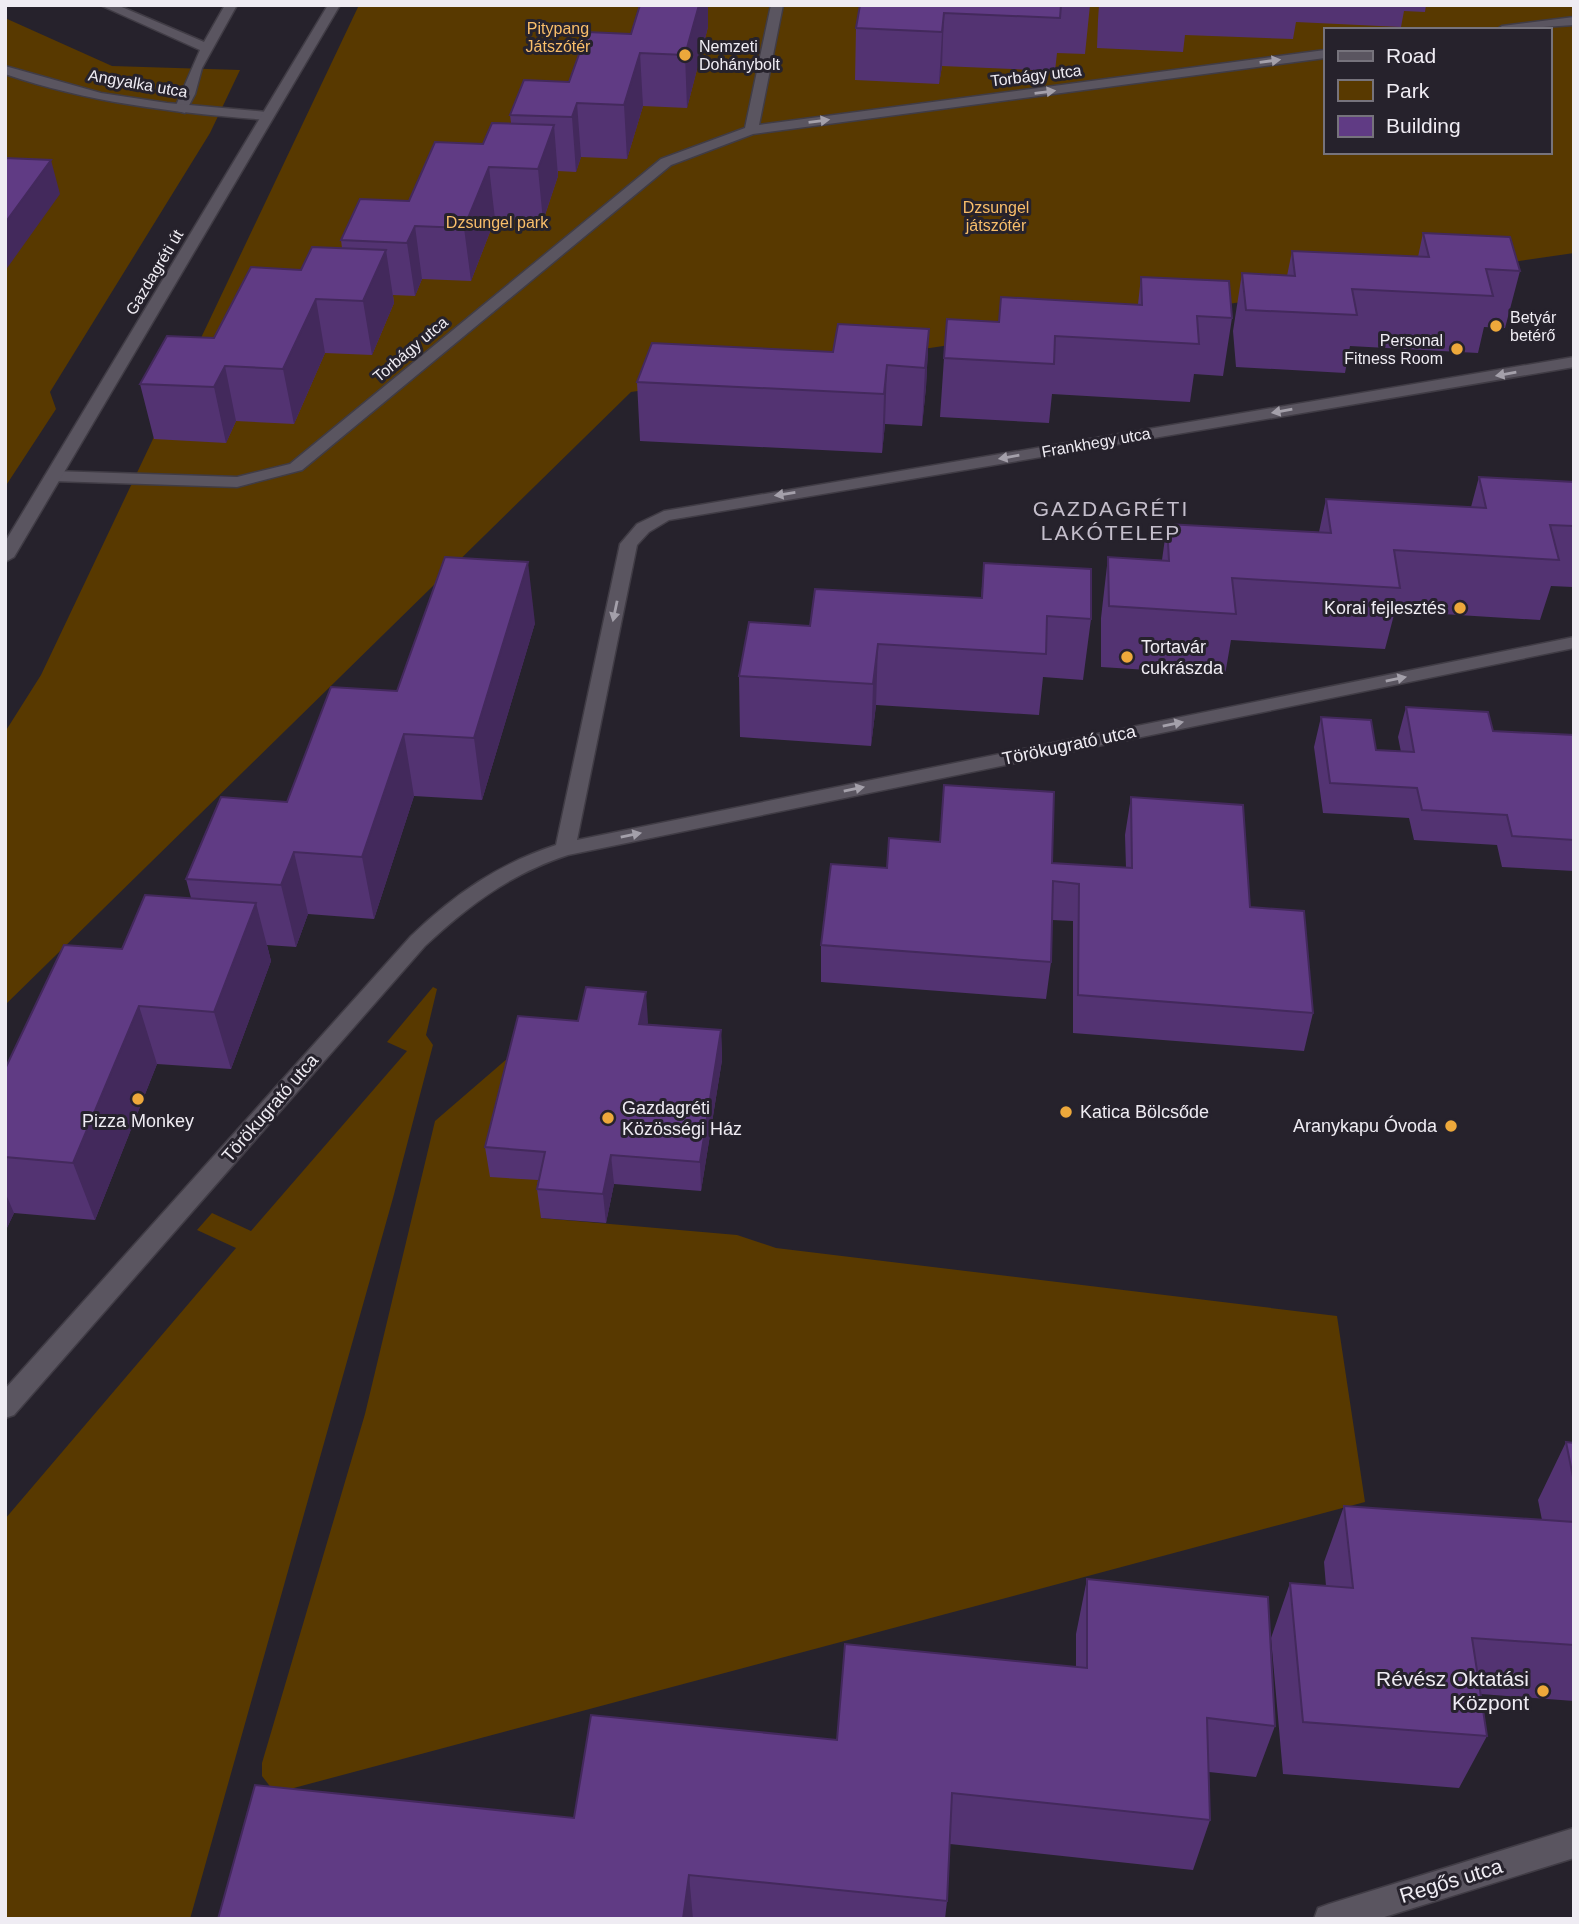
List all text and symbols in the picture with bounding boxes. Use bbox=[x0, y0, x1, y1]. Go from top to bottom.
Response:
park label: Pitypang Játszótér bbox=[526, 20, 591, 55]
legend bbox=[1324, 28, 1551, 154]
place label: Nemzeti Dohánybolt bbox=[699, 38, 781, 73]
text: Road bbox=[1386, 44, 1436, 67]
marker: Nemzeti Dohánybolt bbox=[677, 47, 693, 63]
one-way arrow bbox=[1259, 56, 1281, 67]
street label: Torbágy utca bbox=[990, 61, 1083, 90]
street label: Angyalka utca bbox=[87, 66, 189, 101]
text: Park bbox=[1386, 79, 1430, 102]
one-way arrow bbox=[1034, 86, 1056, 97]
text: Building bbox=[1386, 114, 1461, 137]
one-way arrow bbox=[808, 115, 830, 126]
park label: Dzsungel játszótér bbox=[963, 199, 1029, 234]
park label: Dzsungel park bbox=[446, 214, 549, 231]
street label: Gazdagréti út bbox=[122, 226, 187, 318]
place label: Betyár betérő bbox=[1510, 309, 1557, 344]
street label: Torbágy utca bbox=[370, 313, 451, 385]
marker: Betyár betérő bbox=[1488, 318, 1504, 334]
place label: Personal Fitness Room bbox=[1344, 332, 1443, 367]
marker: Personal Fitness Room bbox=[1449, 341, 1465, 357]
one-way arrow bbox=[1495, 369, 1517, 380]
one-way arrow bbox=[1271, 406, 1293, 417]
street label: Frankhegy utca bbox=[1040, 425, 1152, 460]
one-way arrow bbox=[998, 452, 1020, 463]
one-way arrow bbox=[774, 489, 796, 500]
district label: GAZDAGRÉTI LAKÓTELEP bbox=[1033, 497, 1189, 544]
place label: Korai fejlesztés bbox=[1324, 598, 1446, 618]
one-way arrow bbox=[609, 600, 620, 622]
marker: Korai fejlesztés bbox=[1452, 600, 1468, 616]
place label: Tortavár cukrászda bbox=[1141, 637, 1224, 678]
marker: Tortavár cukrászda bbox=[1119, 649, 1135, 665]
one-way arrow bbox=[1385, 673, 1407, 684]
one-way arrow bbox=[1162, 719, 1184, 730]
street label: Törökugrató utca bbox=[1000, 721, 1139, 769]
one-way arrow bbox=[843, 784, 865, 795]
one-way arrow bbox=[620, 829, 642, 840]
street label: Törökugrató utca bbox=[218, 1049, 323, 1166]
marker: Pizza Monkey bbox=[130, 1091, 146, 1107]
place label: Gazdagréti Közösségi Ház bbox=[622, 1098, 742, 1139]
place label: Katica Bölcsőde bbox=[1080, 1102, 1209, 1122]
marker: Katica Bölcsőde bbox=[1058, 1104, 1074, 1120]
marker: Gazdagréti Közösségi Ház bbox=[600, 1110, 616, 1126]
place label: Pizza Monkey bbox=[82, 1111, 194, 1131]
place label: Aranykapu Óvoda bbox=[1293, 1115, 1438, 1136]
marker: Aranykapu Óvoda bbox=[1443, 1118, 1459, 1134]
place label: Révész Oktatási Központ bbox=[1376, 1667, 1529, 1714]
marker: Révész Oktatási Központ bbox=[1535, 1683, 1551, 1699]
street label: Regős utca bbox=[1397, 1854, 1505, 1907]

